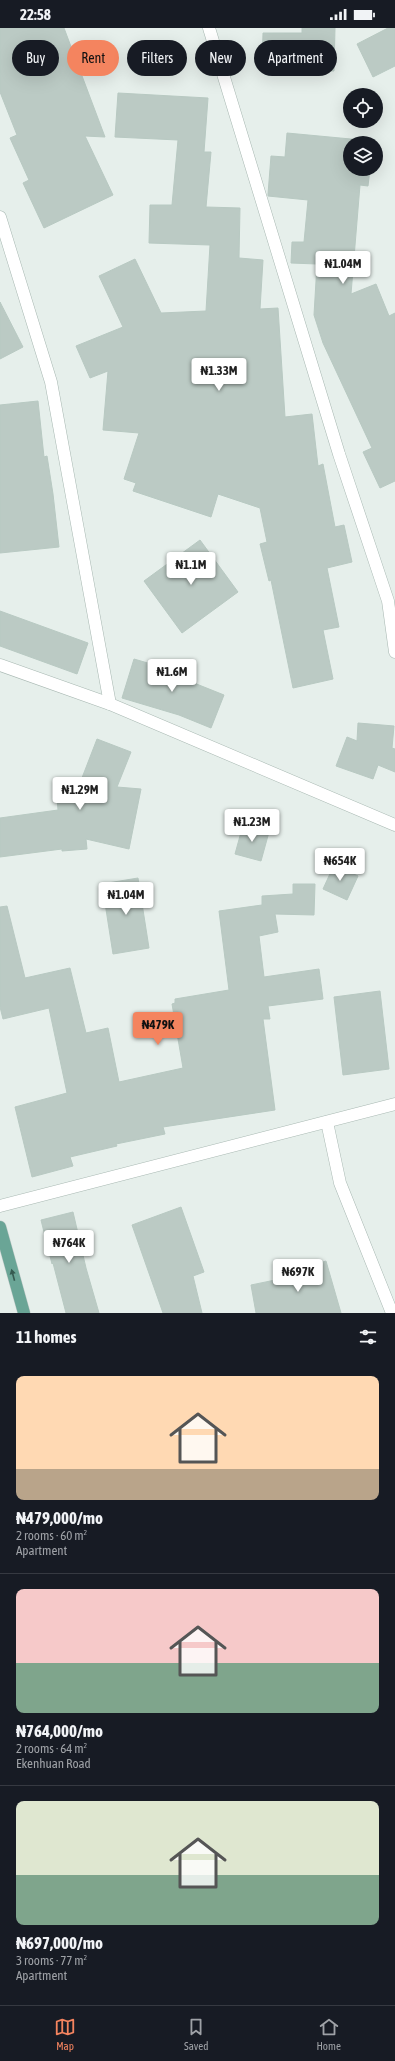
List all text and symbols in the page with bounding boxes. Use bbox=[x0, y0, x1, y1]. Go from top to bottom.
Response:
text: 22:58 bbox=[20, 6, 51, 23]
chip: Buy bbox=[12, 40, 59, 76]
chip: Rent bbox=[67, 40, 119, 76]
chip: Filters bbox=[127, 40, 187, 76]
chip: New bbox=[195, 40, 246, 76]
chip: Apartment bbox=[254, 40, 337, 76]
map controls bbox=[343, 88, 383, 176]
button: locate bbox=[343, 88, 383, 128]
button: layers bbox=[343, 136, 383, 176]
pin: ₦1.04M bbox=[310, 251, 376, 285]
text: ₦1.04M bbox=[324, 256, 362, 271]
pin: ₦1.33M bbox=[186, 358, 252, 392]
text: ₦1.33M bbox=[200, 363, 238, 378]
pin: ₦1.1M bbox=[163, 552, 219, 586]
text: ₦1.1M bbox=[176, 557, 206, 572]
pin: ₦1.6M bbox=[144, 659, 200, 693]
text: ₦1.6M bbox=[157, 664, 187, 679]
pin: ₦1.29M bbox=[47, 777, 113, 811]
text: ₦1.29M bbox=[61, 782, 99, 797]
pin: ₦1.23M bbox=[219, 809, 285, 843]
text: ₦1.23M bbox=[233, 814, 271, 829]
pin: ₦654K bbox=[312, 848, 368, 882]
text: ₦654K bbox=[324, 853, 356, 868]
pin: ₦1.04M bbox=[93, 882, 159, 916]
text: ₦1.04M bbox=[107, 887, 145, 902]
pin: ₦479K bbox=[130, 1012, 186, 1046]
text: ₦479K bbox=[142, 1017, 174, 1032]
pin: ₦764K bbox=[41, 1230, 97, 1264]
text: ₦764K bbox=[53, 1235, 85, 1250]
pin: ₦697K bbox=[270, 1259, 326, 1293]
text: ₦697K bbox=[282, 1264, 314, 1279]
one-way arrow bbox=[10, 1269, 16, 1281]
icon: filters bbox=[357, 1326, 379, 1348]
text: 11 homes bbox=[16, 1327, 77, 1347]
icon: home bbox=[162, 1402, 234, 1474]
text: ₦479,000/mo bbox=[16, 1508, 103, 1528]
text: 2 rooms · 60 m² bbox=[16, 1528, 87, 1543]
text: Apartment bbox=[16, 1543, 67, 1558]
icon: home bbox=[162, 1615, 234, 1687]
text: ₦764,000/mo bbox=[16, 1721, 103, 1741]
text: 2 rooms · 64 m² bbox=[16, 1741, 87, 1756]
text: Ekenhuan Road bbox=[16, 1756, 91, 1771]
icon: home bbox=[162, 1827, 234, 1899]
text: ₦697,000/mo bbox=[16, 1933, 103, 1953]
text: 3 rooms · 77 m² bbox=[16, 1953, 87, 1968]
text: Apartment bbox=[16, 1968, 67, 1983]
tab: Map bbox=[54, 2016, 76, 2052]
tab: Saved bbox=[184, 2016, 208, 2052]
tab: Home bbox=[316, 2016, 341, 2052]

